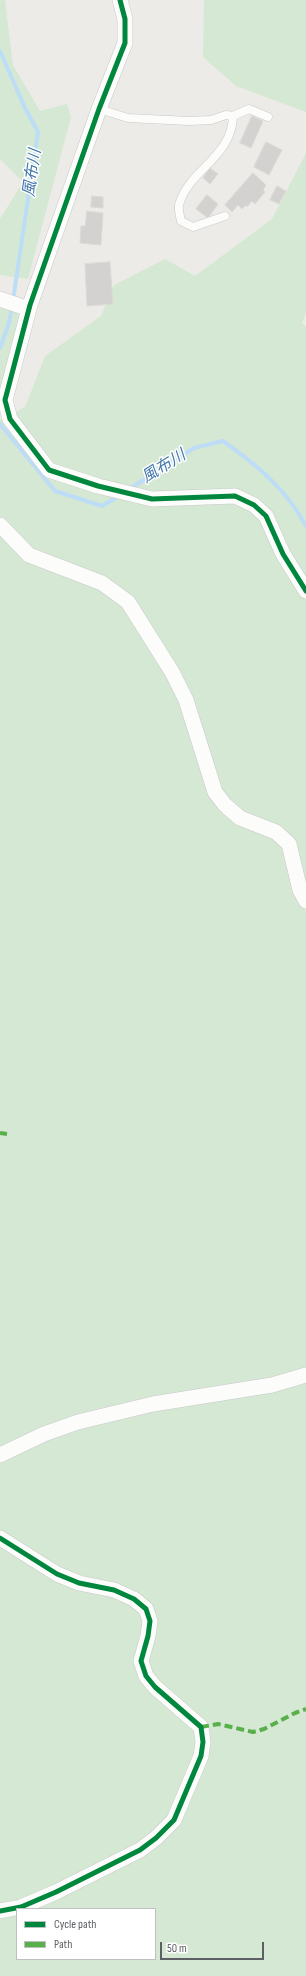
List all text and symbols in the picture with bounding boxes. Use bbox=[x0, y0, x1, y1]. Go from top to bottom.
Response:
water label: 風布川 bbox=[20, 148, 46, 198]
water label: 風布川 bbox=[139, 446, 189, 488]
legend bbox=[16, 1908, 156, 1960]
text: Cycle path bbox=[54, 1917, 96, 1932]
scale bar bbox=[162, 1934, 266, 1960]
text: Path bbox=[54, 1937, 72, 1952]
text: 50 m bbox=[167, 1941, 187, 1956]

